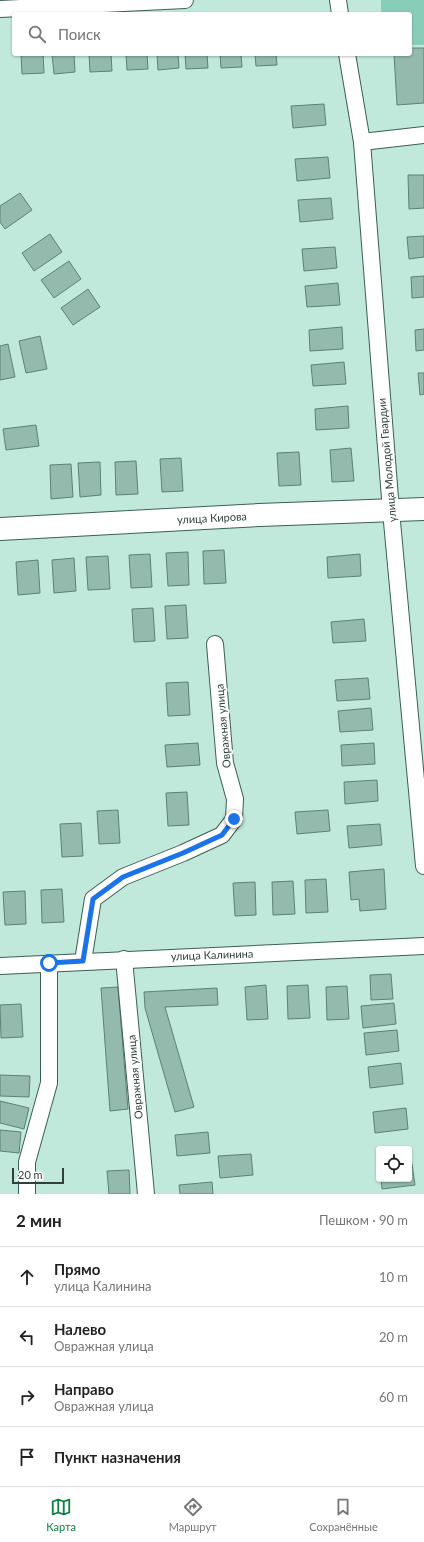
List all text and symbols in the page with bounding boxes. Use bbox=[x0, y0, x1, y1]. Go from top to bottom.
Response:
search box bbox=[12, 12, 412, 56]
icon: search bbox=[26, 23, 48, 45]
text: Поиск bbox=[58, 25, 101, 43]
street label: улица Молодой Гвардии bbox=[375, 397, 398, 523]
street label: улица Кирова bbox=[177, 509, 247, 526]
street label: Овражная улица bbox=[212, 683, 233, 769]
route end bbox=[225, 810, 243, 828]
street label: улица Калинина bbox=[170, 947, 253, 962]
route start bbox=[40, 954, 58, 972]
street label: Овражная улица bbox=[124, 1034, 145, 1120]
map controls bbox=[376, 1146, 412, 1182]
button: locate bbox=[376, 1146, 412, 1182]
scale bar bbox=[12, 1166, 64, 1185]
text: 20 m bbox=[18, 1168, 43, 1181]
text: 2 мин bbox=[16, 1210, 62, 1231]
text: Пешком · 90 m bbox=[319, 1212, 408, 1228]
text: Прямо bbox=[54, 1260, 100, 1278]
icon: ahead bbox=[16, 1266, 38, 1288]
text: 10 m bbox=[379, 1269, 408, 1285]
text: улица Калинина bbox=[54, 1278, 152, 1294]
text: Налево bbox=[54, 1320, 106, 1338]
icon: left bbox=[16, 1326, 38, 1348]
text: 20 m bbox=[379, 1329, 408, 1345]
text: Овражная улица bbox=[54, 1338, 154, 1354]
text: Направо bbox=[54, 1380, 114, 1398]
icon: right bbox=[16, 1386, 38, 1408]
text: 60 m bbox=[379, 1389, 408, 1405]
text: Овражная улица bbox=[54, 1398, 154, 1414]
icon: arrive bbox=[16, 1446, 38, 1468]
text: Пункт назначения bbox=[54, 1448, 181, 1466]
tab: Карта bbox=[46, 1496, 76, 1533]
tab: Маршрут bbox=[169, 1496, 217, 1533]
tab: Сохранённые bbox=[309, 1496, 378, 1533]

